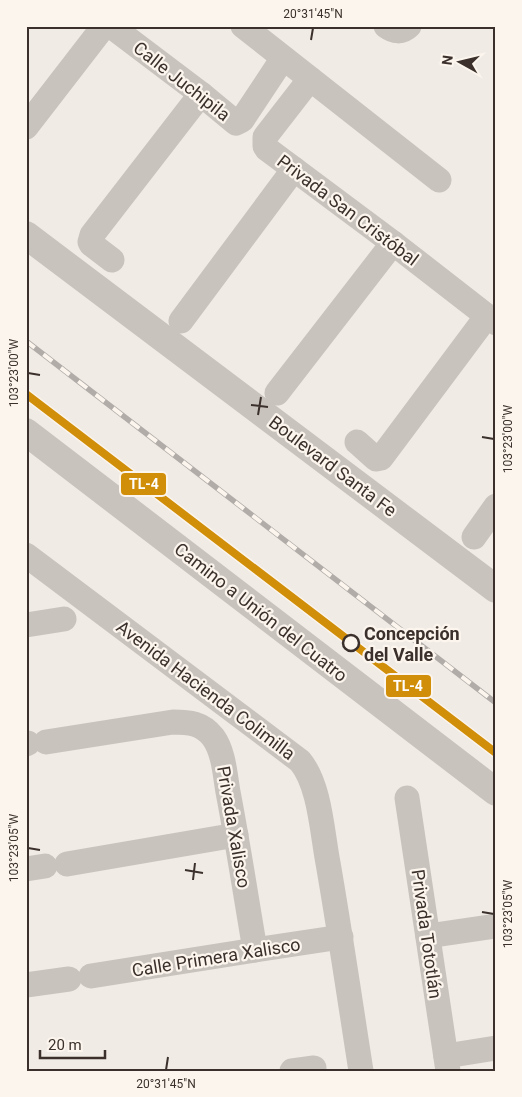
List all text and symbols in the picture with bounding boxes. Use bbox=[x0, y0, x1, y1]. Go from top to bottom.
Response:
text: 20°31'45"N bbox=[283, 7, 343, 21]
street label: Calle Juchipila bbox=[130, 37, 234, 125]
north arrow bbox=[434, 38, 484, 88]
text: N bbox=[439, 54, 456, 66]
street label: Privada San Cristóbal bbox=[273, 150, 423, 270]
text: 103°23'00"W bbox=[7, 339, 21, 407]
text: 103°23'00"W bbox=[501, 405, 515, 473]
street label: Boulevard Santa Fe bbox=[265, 411, 401, 521]
line badge: TL-4 bbox=[120, 472, 167, 496]
text: TL-4 bbox=[129, 476, 159, 492]
street label: Camino a Unión del Cuatro bbox=[170, 538, 352, 686]
street label: Avenida Hacienda Colimilla bbox=[113, 616, 299, 764]
place label: Concepción del Valle bbox=[364, 623, 460, 665]
marker: Concepción del Valle bbox=[342, 634, 360, 652]
line badge: TL-4 bbox=[385, 674, 432, 698]
text: TL-4 bbox=[393, 678, 423, 694]
street label: Privada Xalisco bbox=[213, 764, 255, 890]
text: 103°23'05"W bbox=[7, 814, 21, 882]
street label: Privada Tototlán bbox=[408, 868, 446, 1000]
text: 103°23'05"W bbox=[501, 880, 515, 948]
street label: Calle Primera Xalisco bbox=[130, 933, 302, 981]
scale bar bbox=[40, 1027, 105, 1059]
text: 20 m bbox=[48, 1036, 82, 1054]
text: 20°31'45"N bbox=[136, 1077, 196, 1091]

